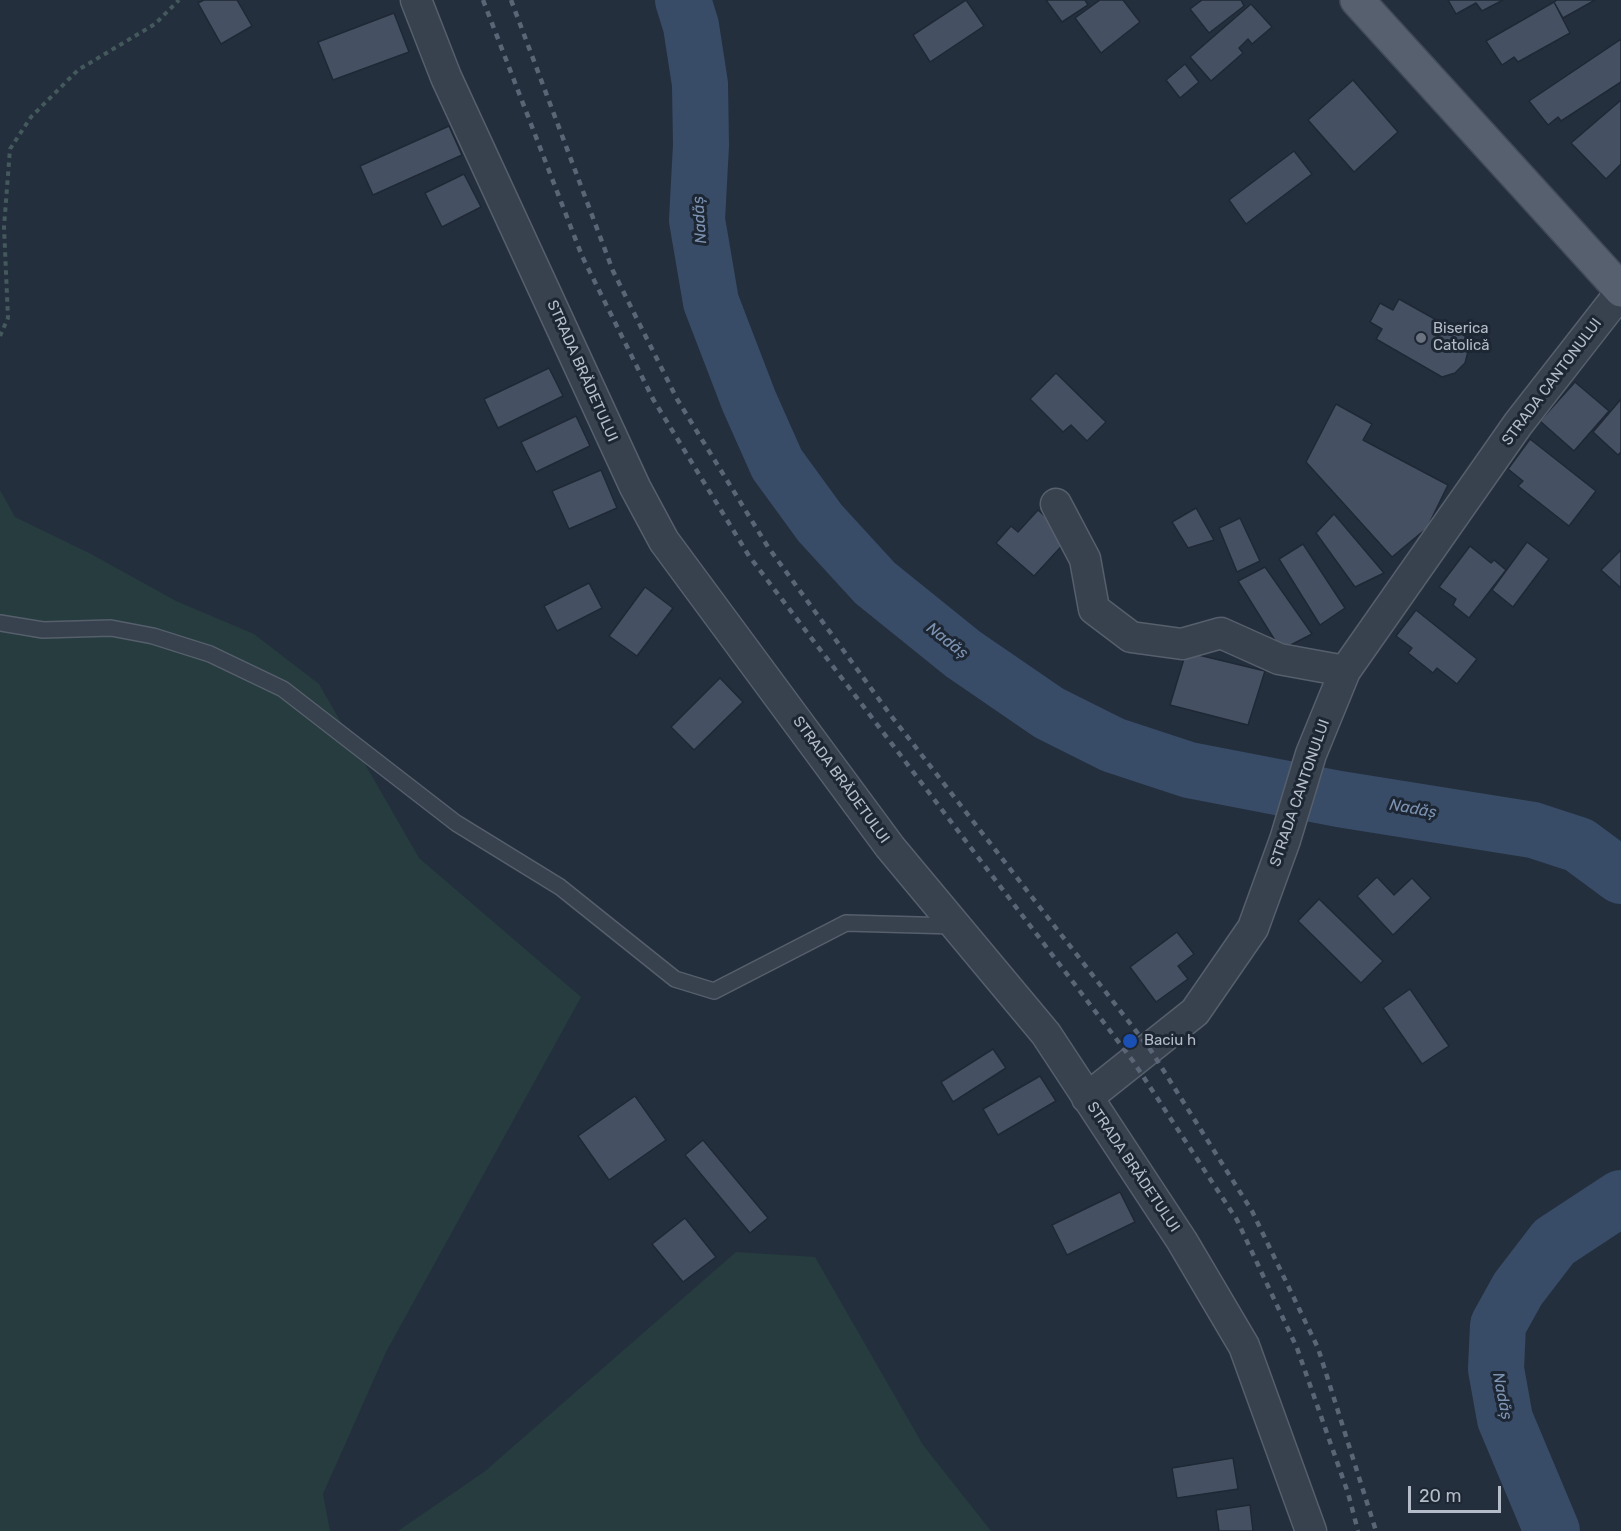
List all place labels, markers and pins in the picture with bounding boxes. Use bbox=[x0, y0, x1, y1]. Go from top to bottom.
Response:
place label: Biserica Catolică bbox=[1433, 320, 1490, 355]
marker: Biserica Catolică bbox=[1414, 331, 1428, 345]
marker: Baciu h bbox=[1121, 1032, 1139, 1050]
place label: Baciu h bbox=[1144, 1032, 1196, 1050]

